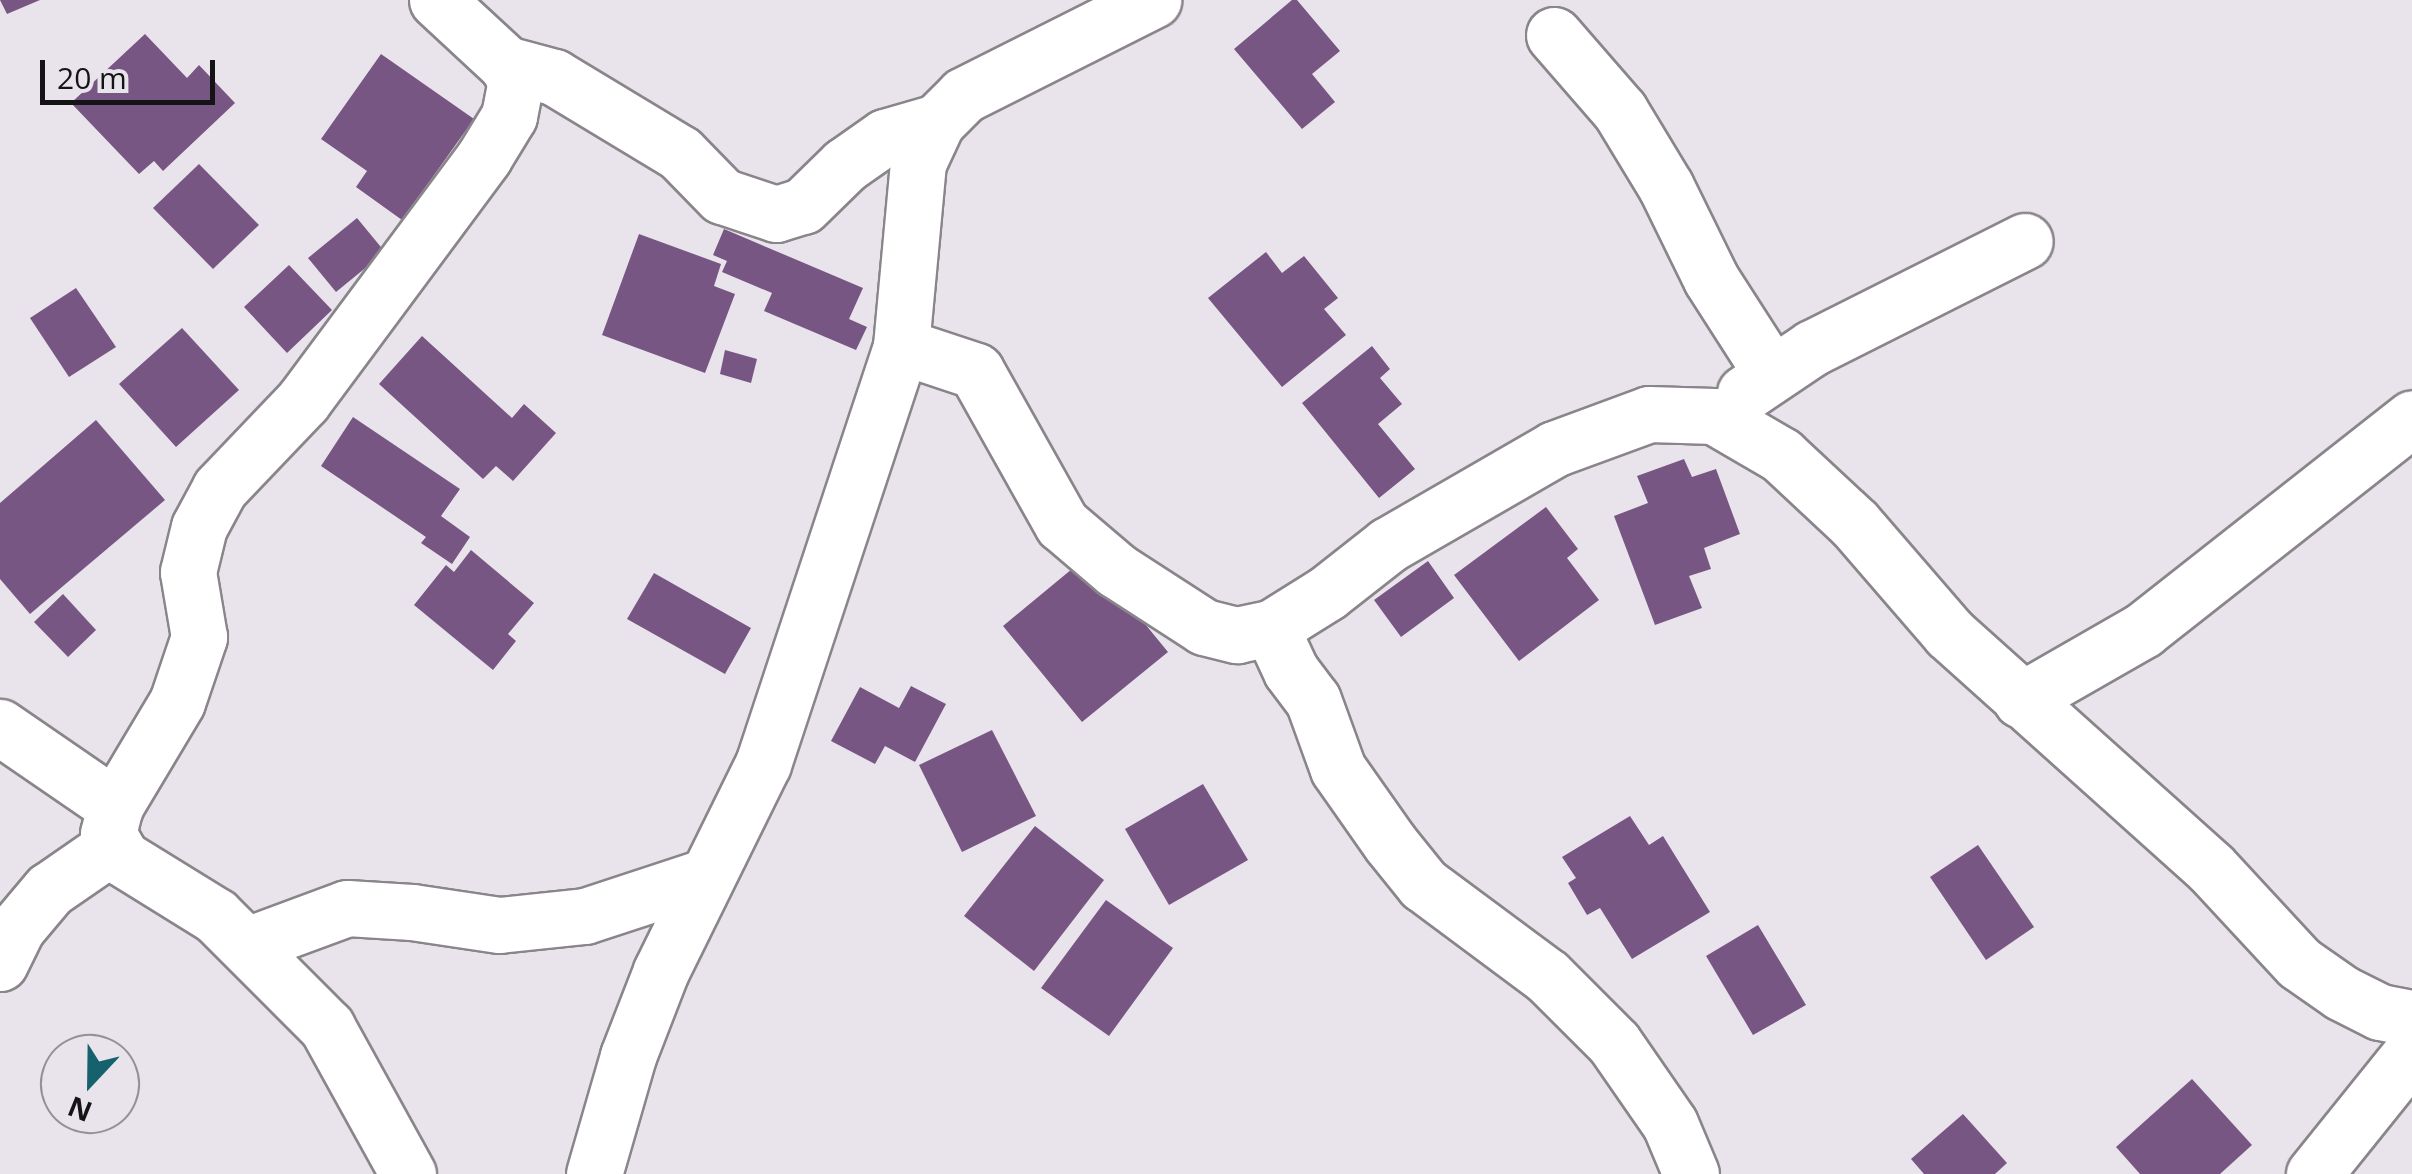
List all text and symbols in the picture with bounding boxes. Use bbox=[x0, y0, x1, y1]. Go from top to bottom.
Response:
scale bar bbox=[45, 40, 220, 102]
text: 20 m bbox=[57, 57, 127, 98]
north arrow bbox=[40, 1034, 140, 1134]
text: N bbox=[62, 1088, 97, 1132]

